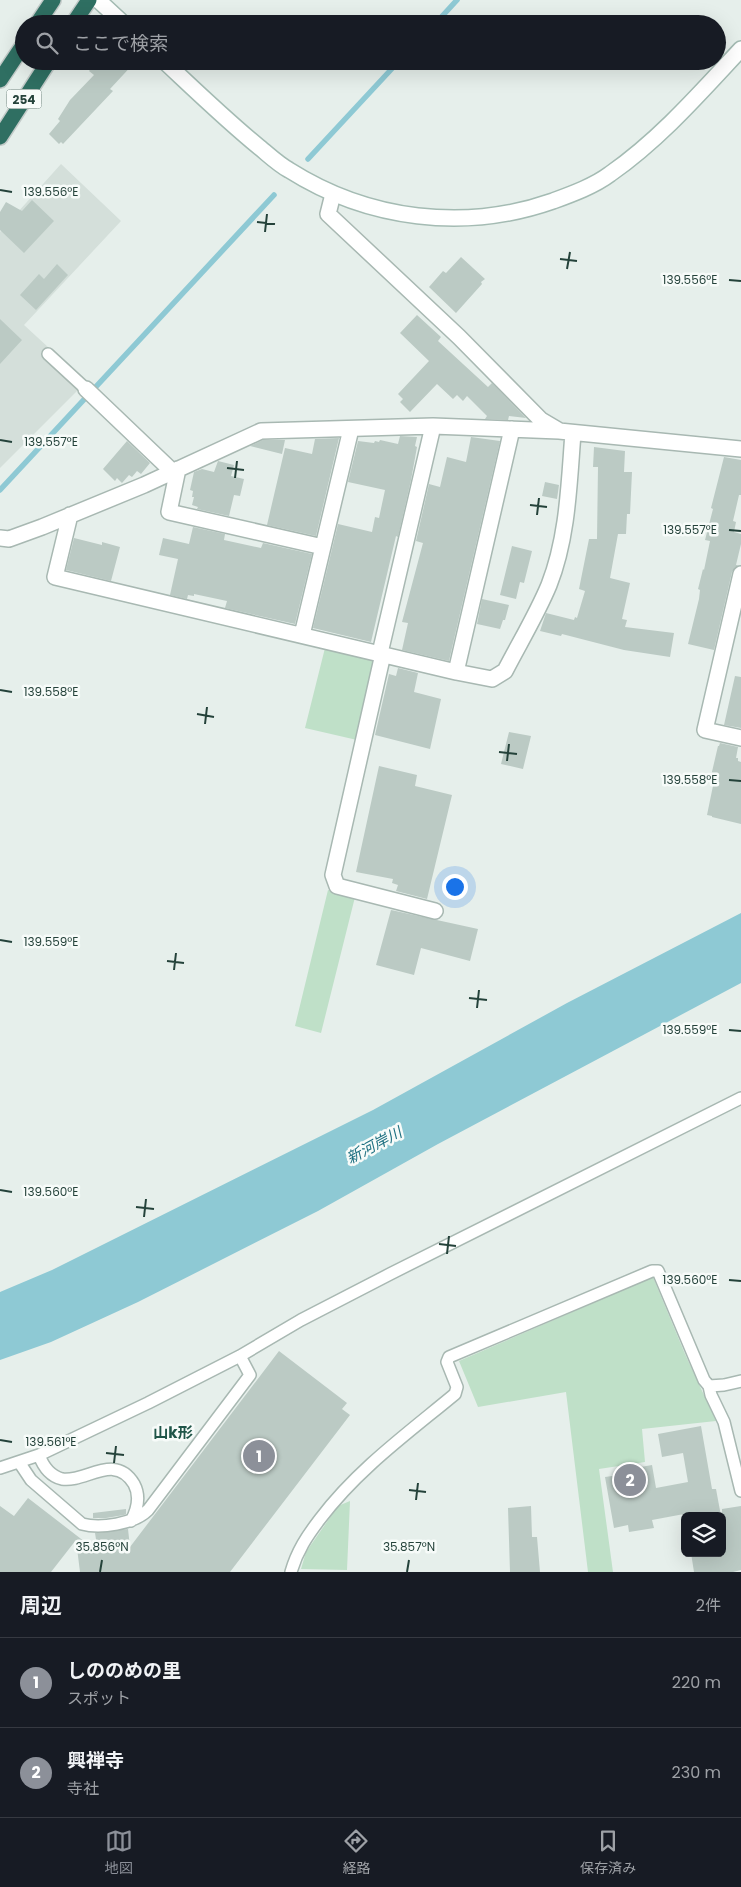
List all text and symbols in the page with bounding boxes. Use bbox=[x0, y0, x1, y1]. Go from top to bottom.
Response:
search box bbox=[15, 15, 726, 70]
icon: search bbox=[33, 29, 61, 57]
text: ここで検索 bbox=[73, 30, 168, 57]
road number: 254 bbox=[6, 90, 42, 108]
text: 139.556°E bbox=[24, 183, 78, 200]
text: 139.556°E bbox=[663, 271, 717, 288]
text: 139.557°E bbox=[24, 433, 78, 450]
text: 139.557°E bbox=[663, 521, 717, 538]
text: 139.558°E bbox=[24, 683, 78, 700]
text: 139.558°E bbox=[663, 771, 717, 788]
your location bbox=[442, 874, 468, 900]
text: 139.559°E bbox=[24, 933, 78, 950]
text: 139.559°E bbox=[663, 1021, 717, 1038]
water label: 新河岸川 bbox=[343, 1121, 407, 1168]
text: 139.560°E bbox=[24, 1183, 78, 1200]
text: 139.560°E bbox=[663, 1271, 717, 1288]
district label: 山k形 bbox=[153, 1422, 193, 1443]
text: 139.561°E bbox=[25, 1433, 77, 1450]
pin: 1 bbox=[243, 1437, 275, 1475]
pin: 2 bbox=[614, 1461, 646, 1499]
map controls bbox=[681, 1512, 726, 1557]
button: layers bbox=[681, 1512, 726, 1557]
text: 35.856°N bbox=[75, 1538, 129, 1555]
text: 35.857°N bbox=[383, 1538, 435, 1555]
text: 周辺 bbox=[20, 1591, 62, 1620]
text: 2件 bbox=[696, 1594, 721, 1617]
text: しののめの里 bbox=[67, 1657, 181, 1684]
text: 1 bbox=[33, 1671, 39, 1694]
text: 220 m bbox=[672, 1671, 721, 1694]
text: スポット bbox=[67, 1687, 131, 1710]
text: 興禅寺 bbox=[67, 1747, 124, 1774]
text: 2 bbox=[31, 1761, 41, 1784]
text: 230 m bbox=[672, 1761, 721, 1784]
text: 寺社 bbox=[67, 1777, 99, 1800]
tab: 地図 bbox=[105, 1827, 133, 1879]
tab: 経路 bbox=[342, 1827, 370, 1879]
tab: 保存済み bbox=[580, 1827, 636, 1879]

